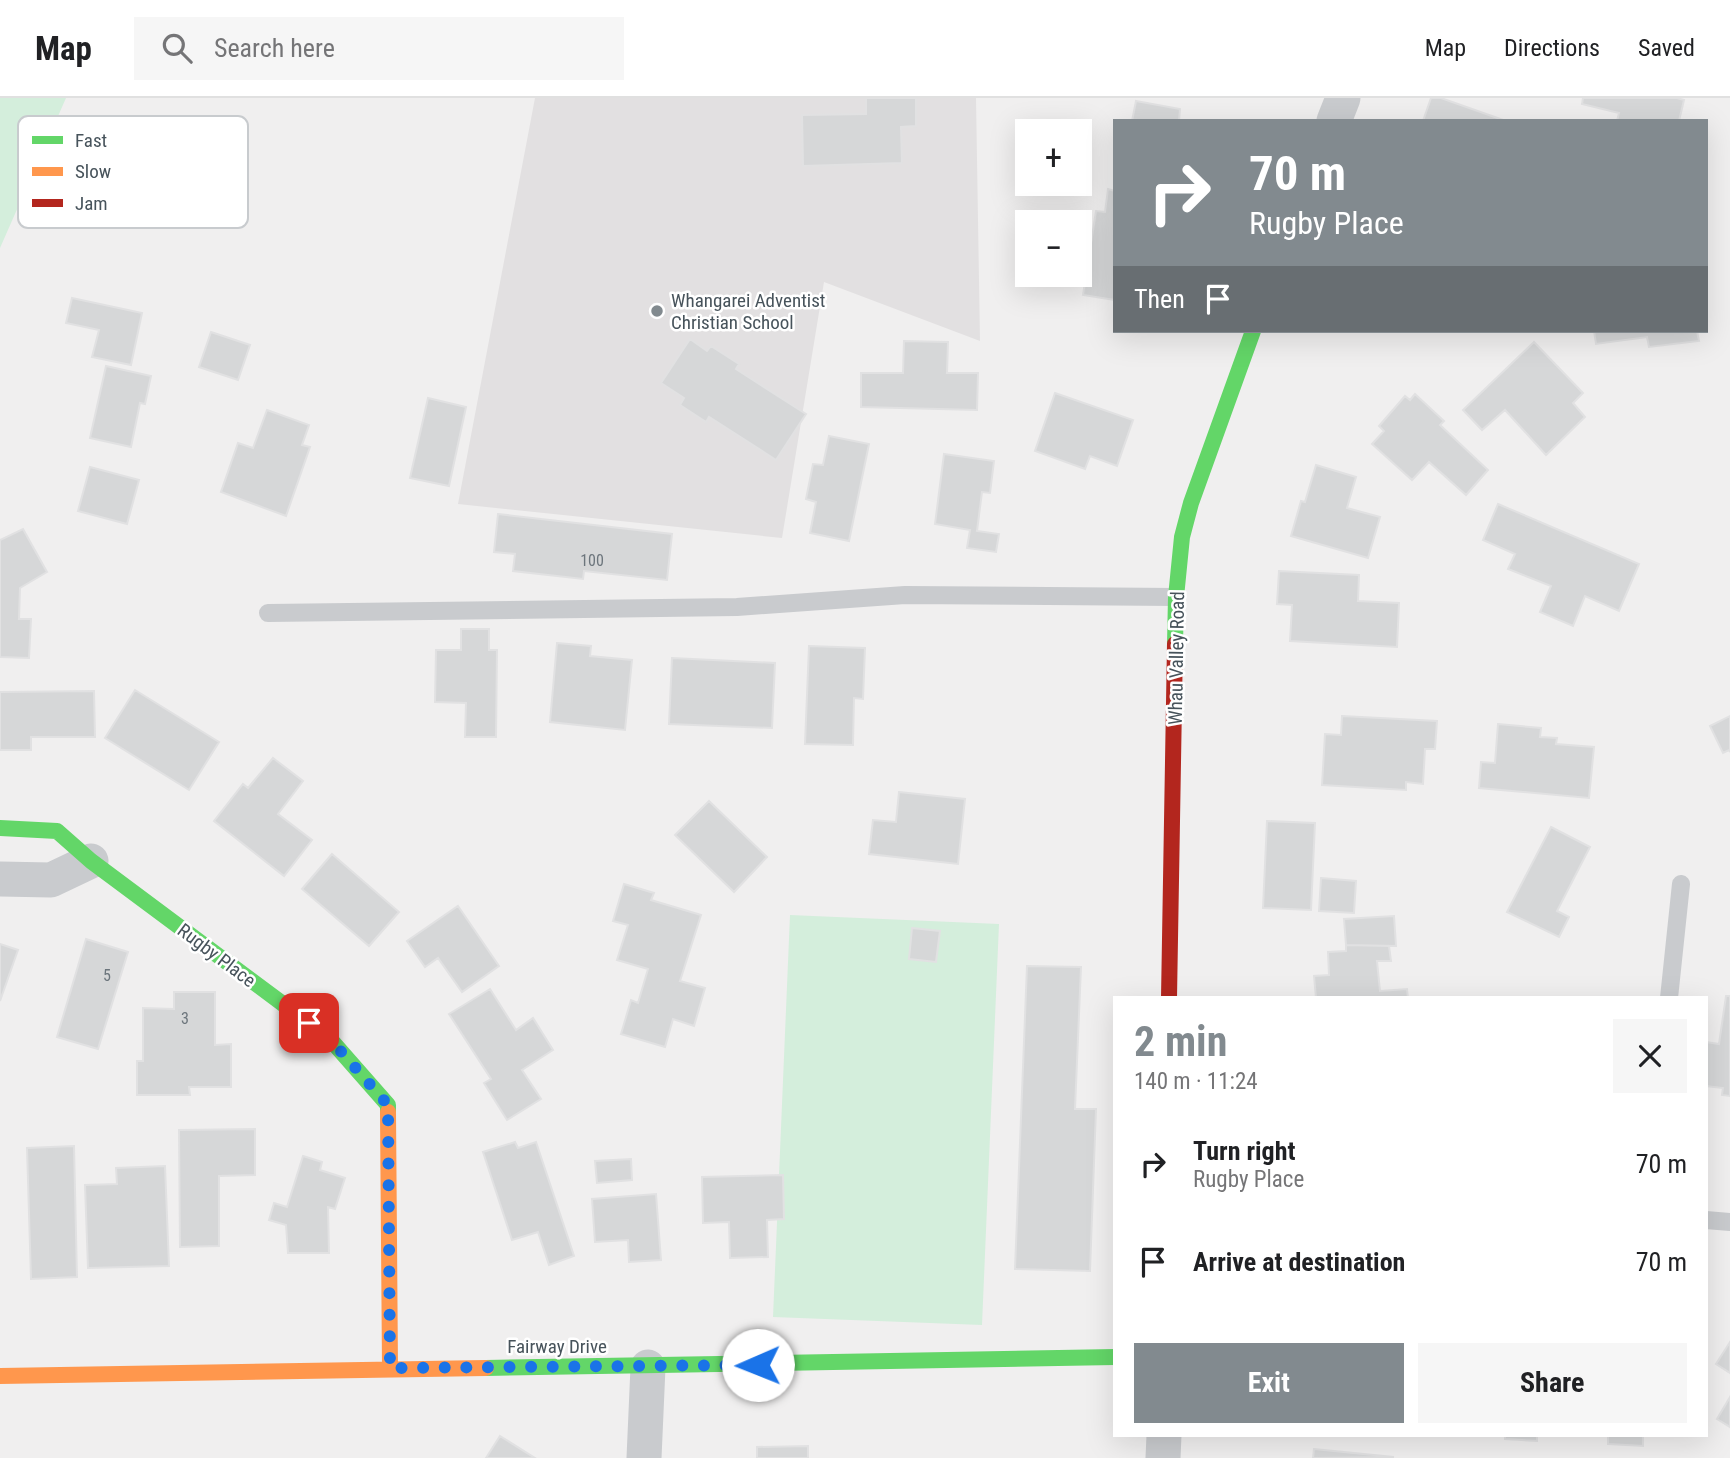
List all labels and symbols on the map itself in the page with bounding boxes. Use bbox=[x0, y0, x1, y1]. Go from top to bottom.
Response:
legend bbox=[18, 116, 248, 228]
text: Fast bbox=[75, 129, 107, 152]
text: Slow bbox=[75, 160, 111, 183]
text: Jam bbox=[75, 192, 108, 215]
place label: Whangarei Adventist Christian School bbox=[671, 289, 825, 334]
marker: Whangarei Adventist Christian School bbox=[649, 303, 665, 319]
house number: 100 bbox=[580, 551, 604, 570]
street label: Whau Valley Road bbox=[1164, 591, 1189, 725]
street label: Rugby Place bbox=[173, 919, 260, 992]
house number: 5 bbox=[103, 966, 111, 985]
pin bbox=[279, 993, 339, 1053]
house number: 3 bbox=[181, 1009, 189, 1028]
position arrow bbox=[721, 1328, 795, 1402]
street label: Fairway Drive bbox=[507, 1335, 607, 1358]

